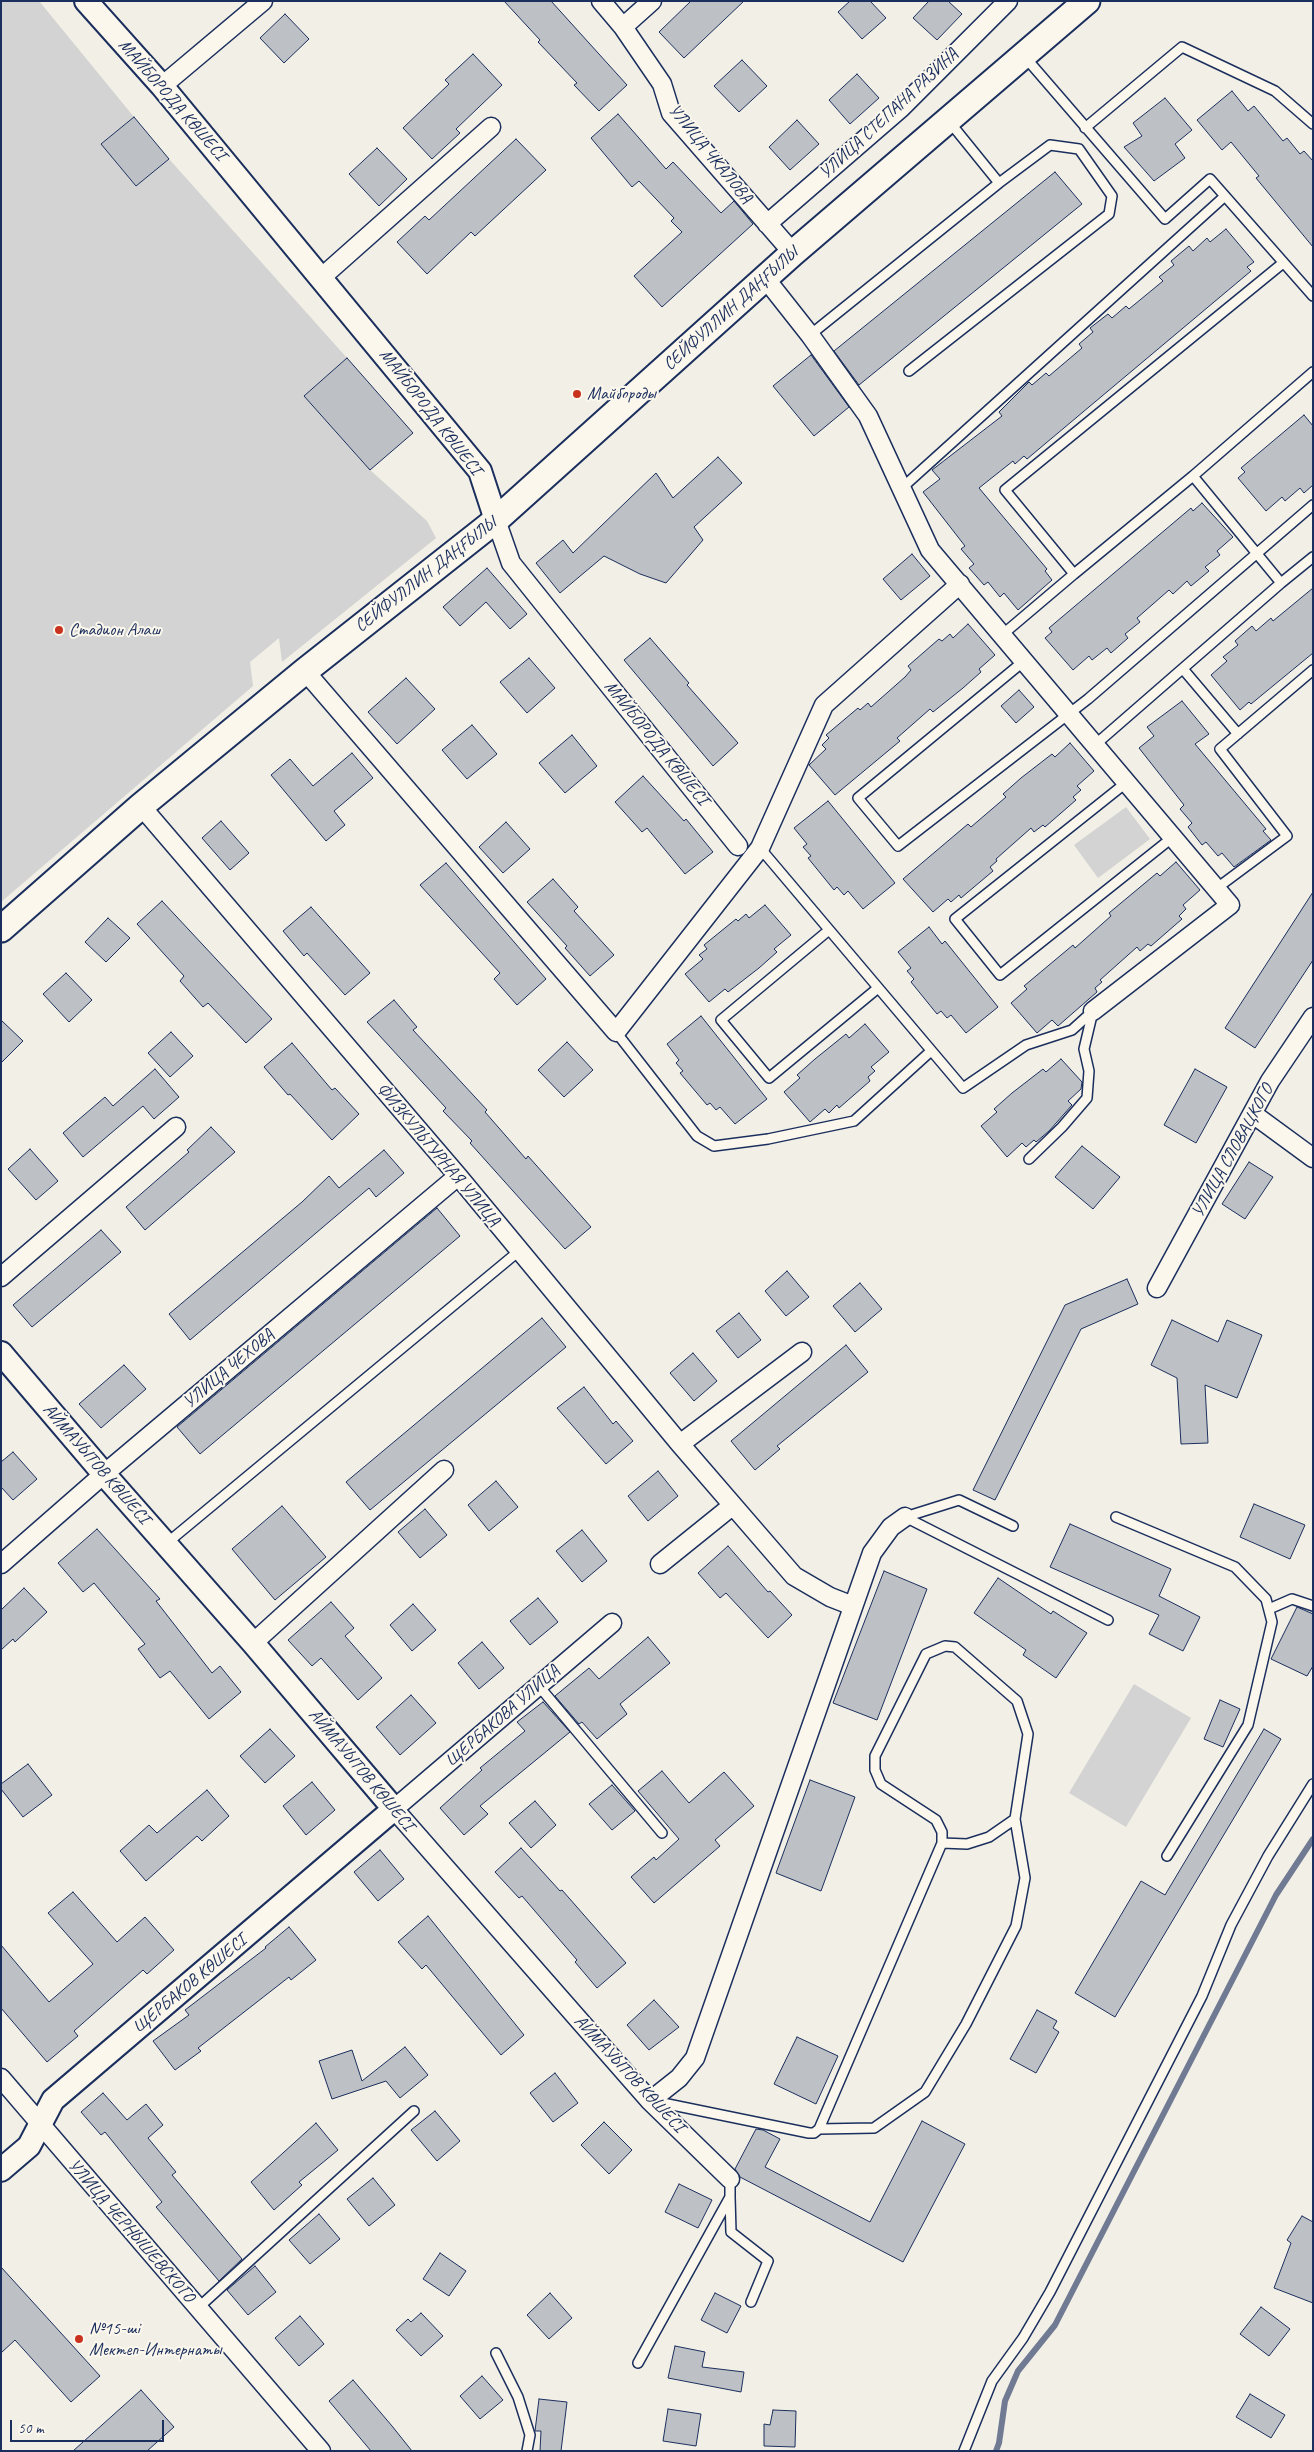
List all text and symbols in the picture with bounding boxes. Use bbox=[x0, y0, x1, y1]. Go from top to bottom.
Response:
street label: МАЙБОРОДА КӨШЕСІ bbox=[113, 35, 231, 165]
street label: УЛИЦА СТЕПАНА РАЗИНА bbox=[815, 44, 963, 184]
street label: УЛИЦА ЧКАЛОВА bbox=[663, 100, 757, 208]
street label: СЕЙФУЛЛИН ДАҢҒЫЛЫ bbox=[659, 243, 803, 375]
street label: МАЙБОРОДА КӨШЕСІ bbox=[374, 345, 486, 479]
place label: Майбороды bbox=[587, 383, 656, 405]
marker: Майбороды bbox=[571, 388, 583, 400]
street label: СЕЙФУЛЛИН ДАҢҒЫЛЫ bbox=[351, 513, 501, 637]
place label: Стадион Алаш bbox=[69, 619, 160, 641]
marker: Стадион Алаш bbox=[53, 624, 65, 636]
street label: МАЙБОРОДА КӨШЕСІ bbox=[599, 676, 713, 810]
street label: ФИЗКУЛЬТУРНАЯ УЛИЦА bbox=[372, 1079, 504, 1231]
street label: УЛИЦА СЛОВАЦКОГО bbox=[1187, 1081, 1279, 1221]
street label: УЛИЦА ЧЕХОВА bbox=[179, 1325, 279, 1413]
street label: АЙМАУЫТОВ КӨШЕСІ bbox=[38, 1399, 154, 1529]
street label: ЩЕРБАКОВА УЛИЦА bbox=[442, 1661, 564, 1771]
street label: АЙМАУЫТОВ КӨШЕСІ bbox=[304, 1705, 418, 1835]
street label: ЩЕРБАКОВ КӨШЕСІ bbox=[129, 1930, 251, 2038]
street label: АЙМАУЫТОВ КӨШЕСІ bbox=[569, 2011, 689, 2137]
street label: УЛИЦА ЧЕРНЫШЕВСКОГО bbox=[63, 2155, 199, 2307]
place label: №15-ші Мектеп-Интернаты bbox=[89, 2318, 221, 2360]
marker: №15-ші Мектеп-Интернаты bbox=[73, 2333, 85, 2345]
scale bar bbox=[12, 2410, 166, 2442]
text: 50 m bbox=[18, 2419, 44, 2438]

